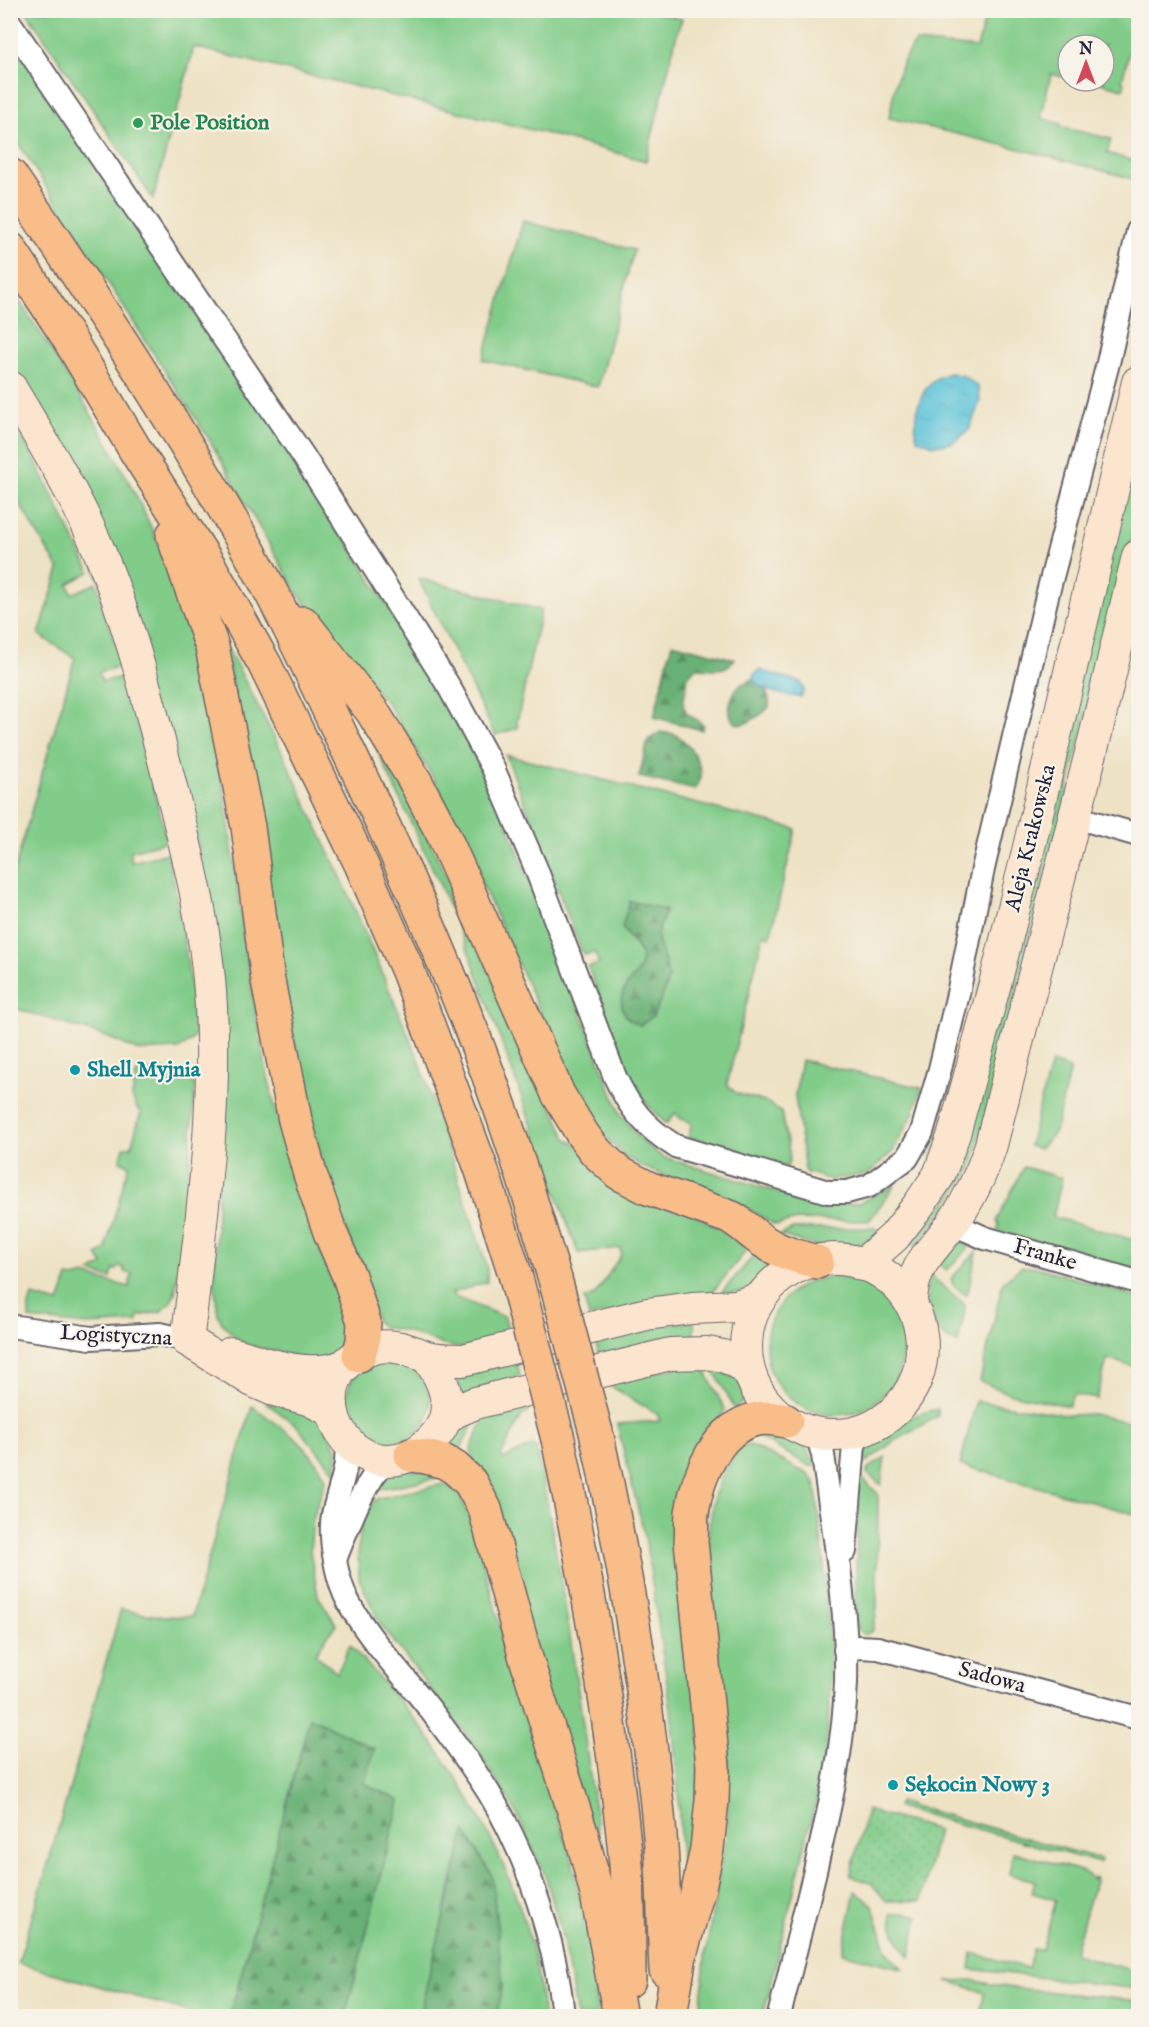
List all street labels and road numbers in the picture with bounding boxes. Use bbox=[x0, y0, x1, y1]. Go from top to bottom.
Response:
street label: Aleja Krakowska bbox=[999, 761, 1063, 915]
street label: Franke bbox=[1010, 1233, 1080, 1277]
street label: Logistyczna bbox=[59, 1319, 173, 1353]
street label: Sadowa bbox=[955, 1656, 1029, 1700]

